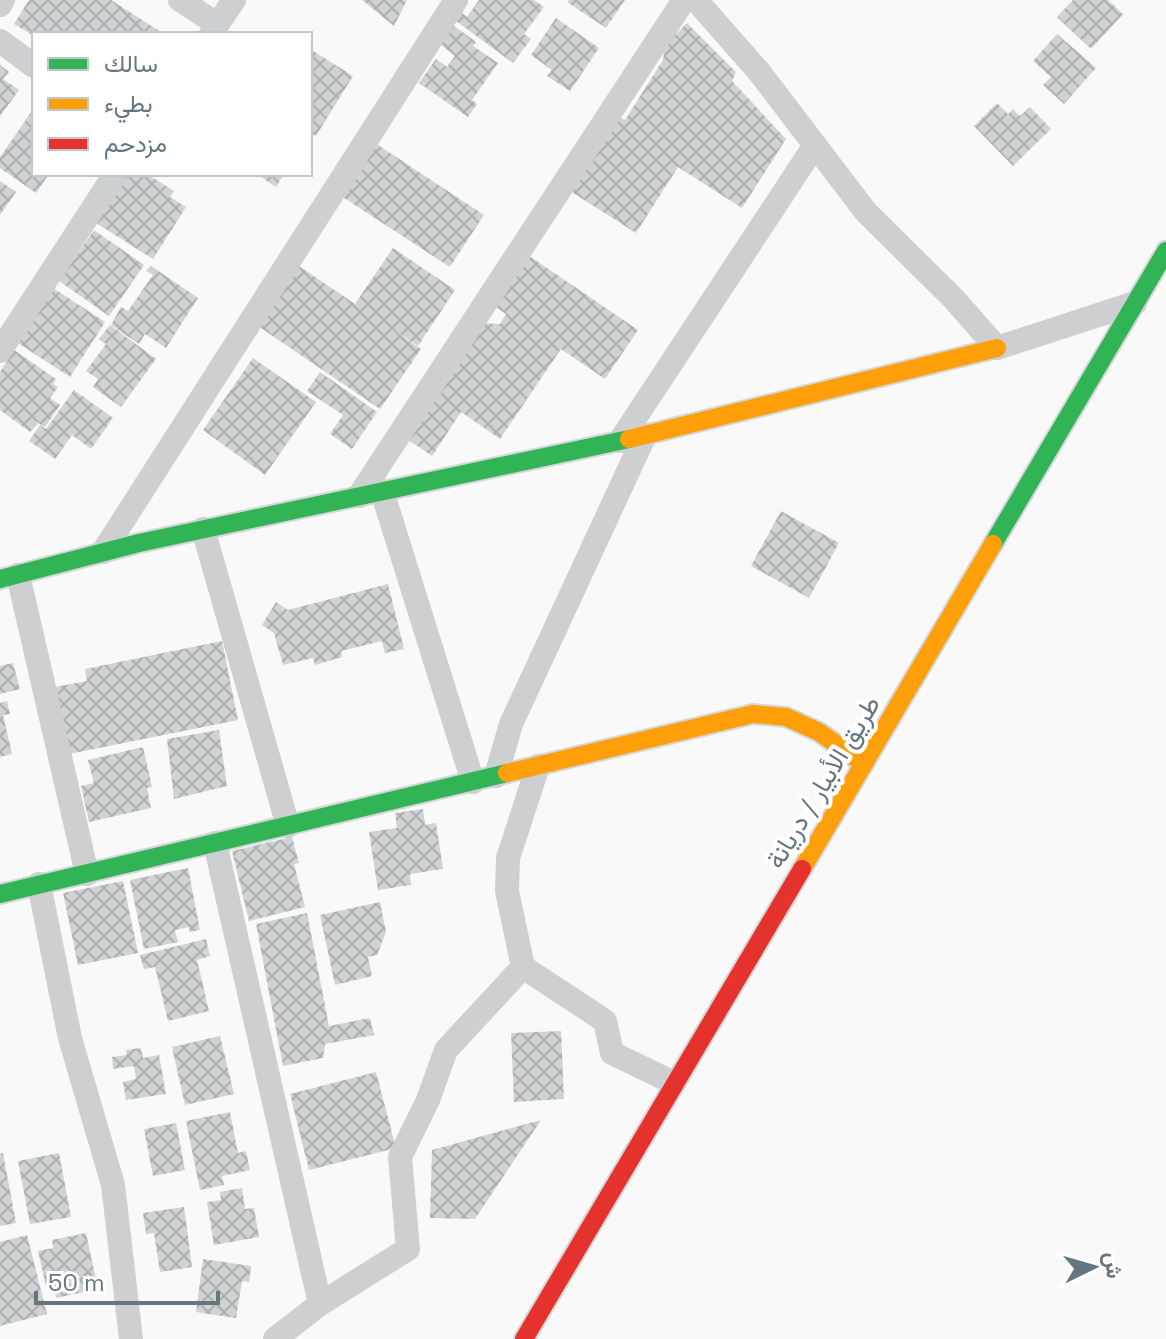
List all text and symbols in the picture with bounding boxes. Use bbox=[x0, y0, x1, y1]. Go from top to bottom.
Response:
legend bbox=[32, 32, 312, 176]
text: سالك bbox=[104, 48, 158, 79]
text: بطيء bbox=[104, 88, 153, 123]
text: مزدحم bbox=[104, 128, 167, 160]
street label: طريق الأبيار / دريانة bbox=[758, 689, 888, 875]
north arrow bbox=[1054, 1227, 1134, 1307]
text: ش bbox=[1099, 1251, 1129, 1280]
scale bar bbox=[36, 1255, 218, 1305]
text: 50 m bbox=[48, 1267, 105, 1298]

